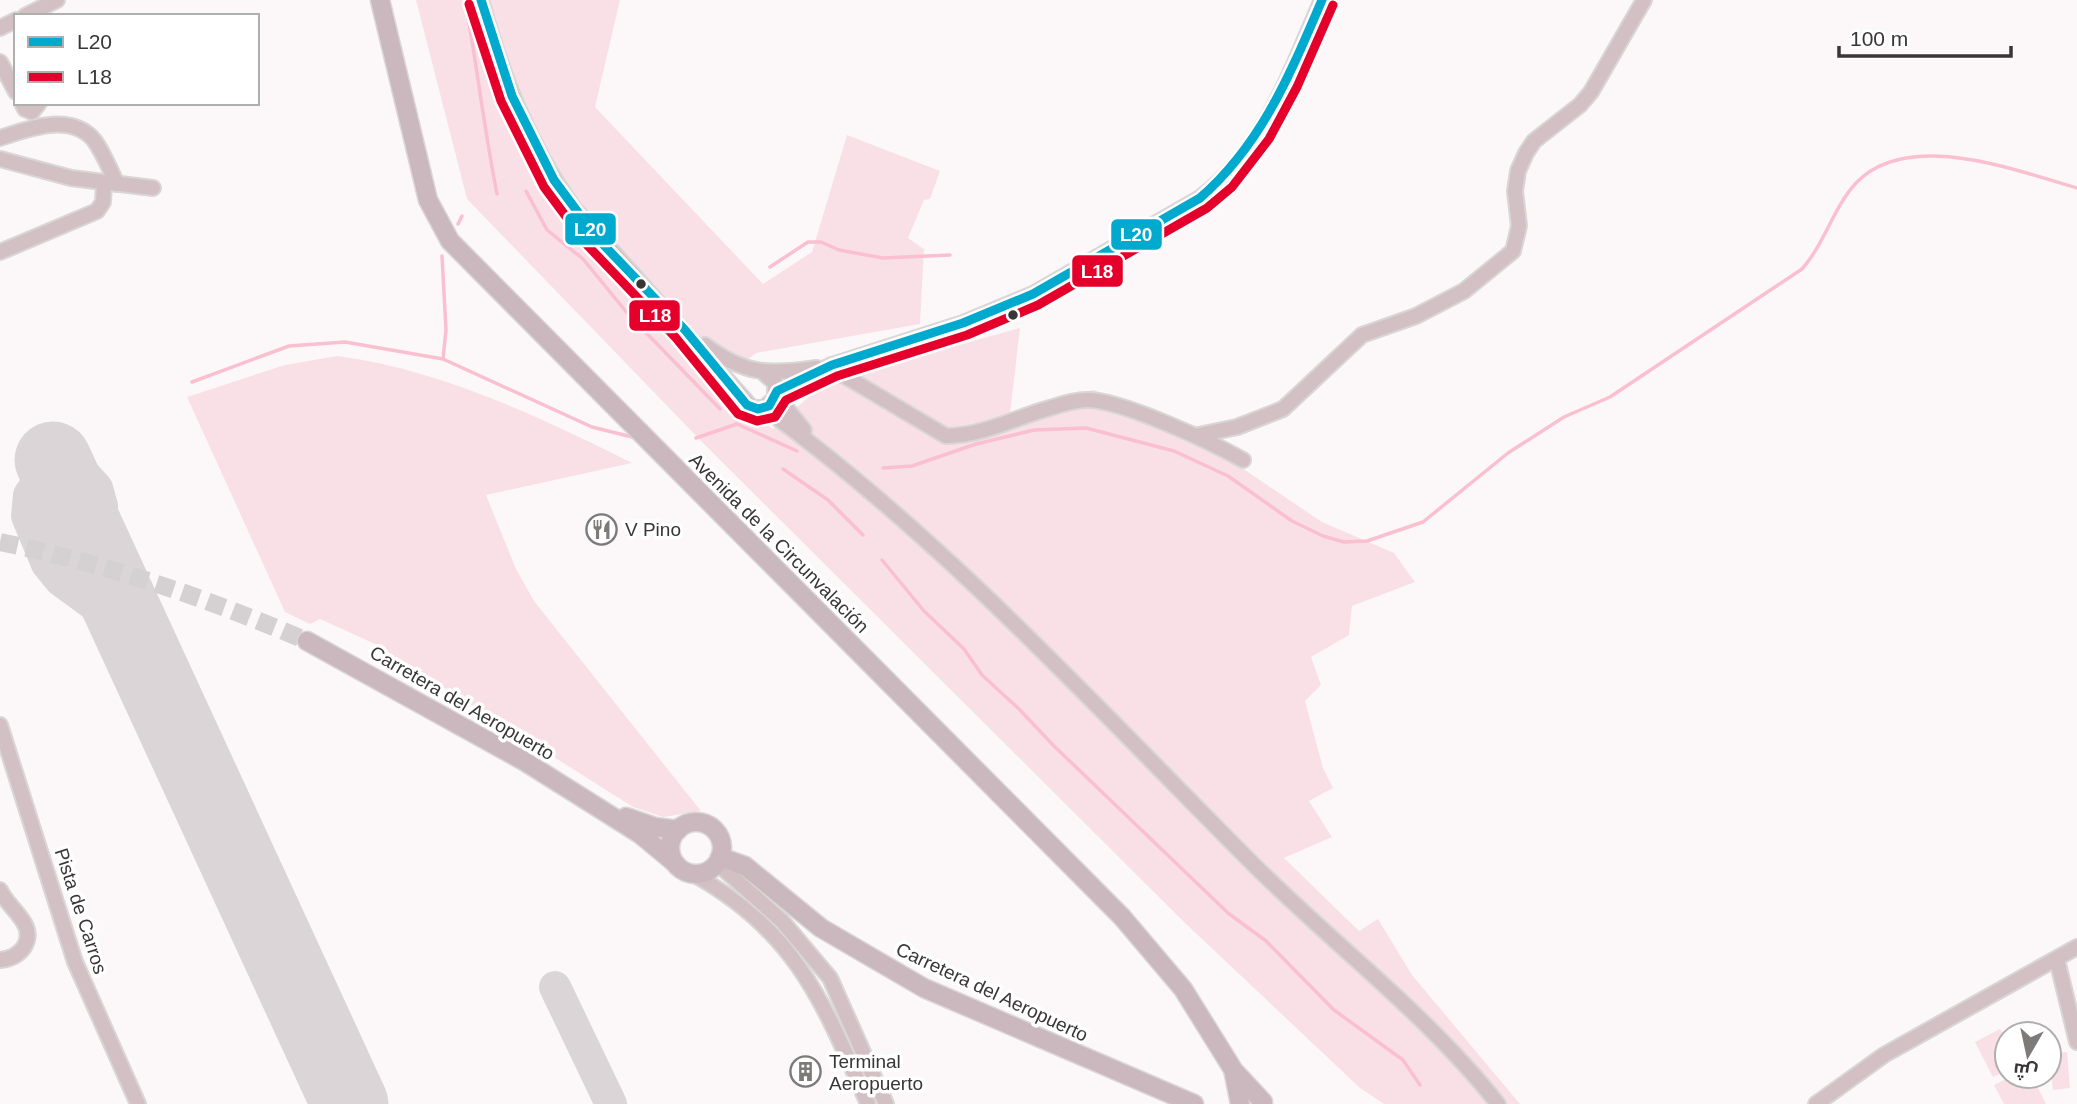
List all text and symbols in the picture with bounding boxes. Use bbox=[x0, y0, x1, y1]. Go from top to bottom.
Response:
legend bbox=[14, 14, 259, 105]
scale bar bbox=[1839, 14, 2010, 58]
text: 100 m bbox=[1850, 27, 1908, 50]
text: L20 bbox=[77, 30, 112, 53]
text: L18 bbox=[77, 65, 112, 88]
line badge: L20 bbox=[564, 212, 617, 246]
line badge: L20 bbox=[1110, 218, 1163, 251]
text: L20 bbox=[574, 219, 606, 240]
text: L20 bbox=[1120, 224, 1152, 245]
line badge: L18 bbox=[1071, 254, 1124, 288]
text: L18 bbox=[1081, 261, 1113, 282]
unlabelled marker bbox=[634, 277, 648, 291]
line badge: L18 bbox=[628, 299, 681, 332]
text: L18 bbox=[639, 305, 671, 326]
unlabelled marker bbox=[1006, 308, 1020, 322]
street label: Avenida de la Circunvalación bbox=[685, 449, 873, 637]
restaurant icon: V Pino bbox=[585, 512, 619, 546]
place label: V Pino bbox=[625, 519, 681, 540]
street label: Carretera del Aeropuerto bbox=[366, 642, 558, 764]
street label: Pista de Carros bbox=[51, 845, 111, 977]
street label: Carretera del Aeropuerto bbox=[893, 938, 1091, 1046]
north arrow bbox=[1993, 1020, 2063, 1090]
place label: Terminal Aeropuerto bbox=[829, 1051, 923, 1094]
building icon: Terminal Aeropuerto bbox=[789, 1055, 823, 1089]
text: ش bbox=[2012, 1058, 2039, 1084]

